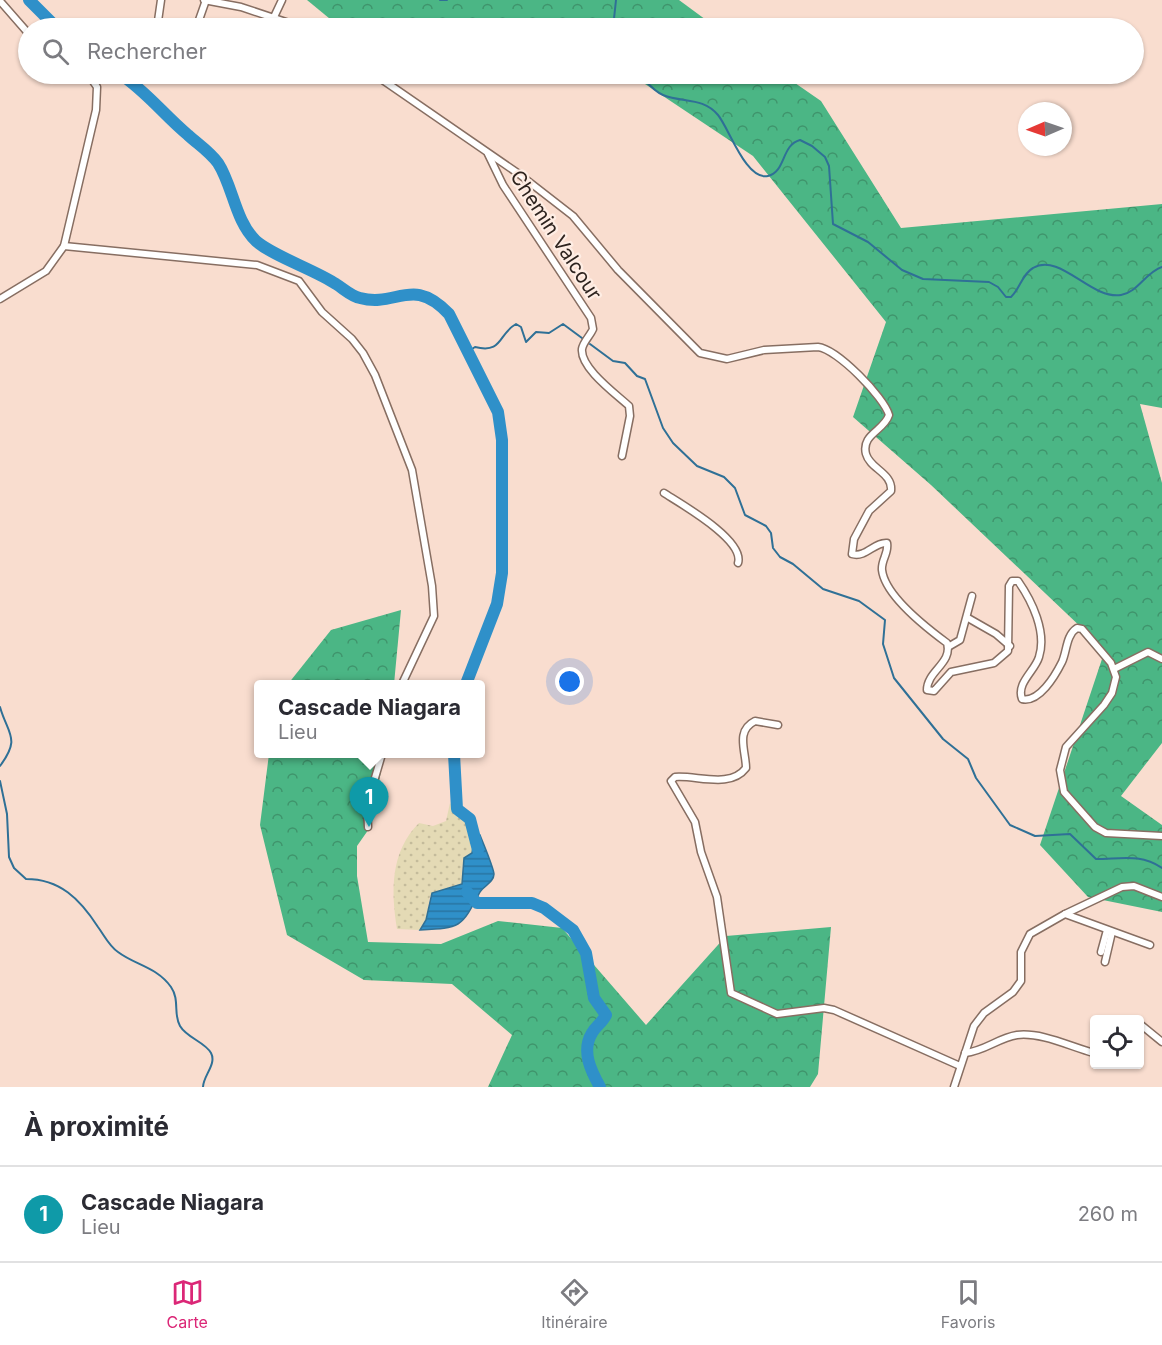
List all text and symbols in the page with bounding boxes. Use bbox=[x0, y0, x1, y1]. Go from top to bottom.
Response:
search box bbox=[18, 18, 1144, 84]
icon: search bbox=[39, 35, 72, 68]
text: Rechercher bbox=[87, 38, 207, 64]
north arrow bbox=[1018, 102, 1072, 156]
street label: Chemin Valcour bbox=[505, 166, 607, 305]
your location bbox=[555, 667, 584, 696]
popup bbox=[254, 680, 485, 758]
text: Cascade Niagara bbox=[278, 694, 461, 720]
text: Lieu bbox=[278, 720, 318, 744]
pin: 1 bbox=[350, 778, 388, 827]
map controls bbox=[1090, 1015, 1144, 1069]
button: locate bbox=[1090, 1015, 1144, 1069]
text: À proximité bbox=[24, 1111, 169, 1142]
text: Cascade Niagara bbox=[81, 1189, 264, 1215]
text: 1 bbox=[39, 1202, 48, 1226]
text: 260 m bbox=[1078, 1202, 1138, 1226]
text: Lieu bbox=[81, 1215, 121, 1239]
tab: Carte bbox=[167, 1276, 208, 1332]
tab: Itinéraire bbox=[541, 1276, 608, 1332]
tab: Favoris bbox=[941, 1276, 995, 1332]

